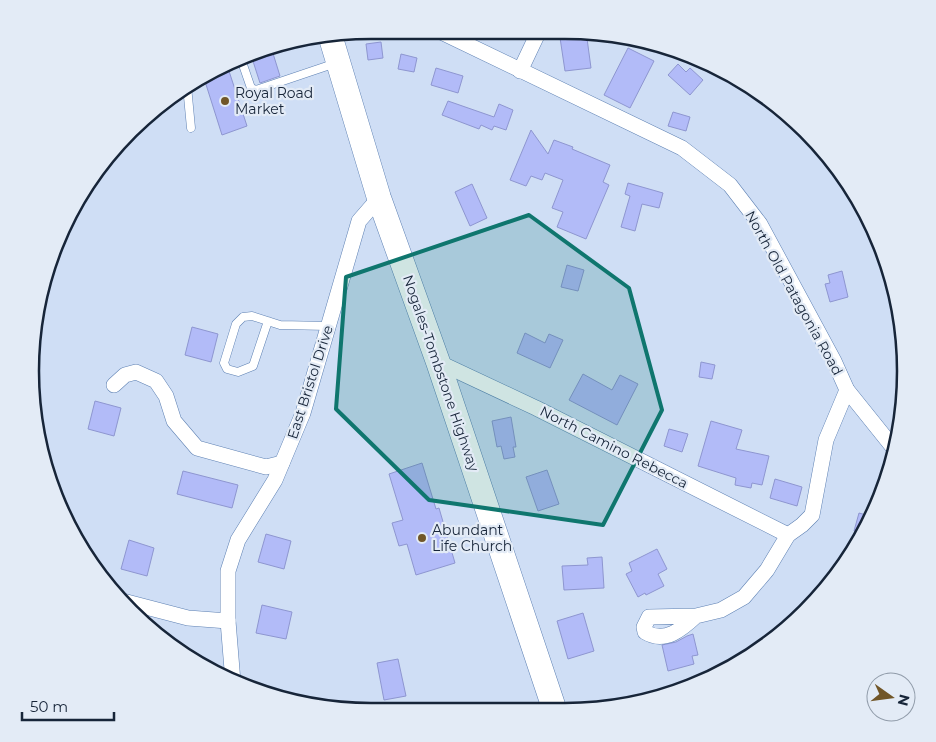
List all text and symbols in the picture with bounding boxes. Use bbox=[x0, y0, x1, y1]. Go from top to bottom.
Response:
place label: Royal Road Market bbox=[235, 84, 313, 118]
marker: Royal Road Market bbox=[219, 95, 231, 107]
street label: North Old Patagonia Road bbox=[741, 208, 847, 378]
street label: Nogales-Tombstone Highway bbox=[399, 272, 483, 474]
street label: East Bristol Drive bbox=[283, 323, 337, 441]
street label: North Camino Rebecca bbox=[537, 402, 691, 492]
place label: Abundant Life Church bbox=[432, 521, 512, 555]
marker: Abundant Life Church bbox=[416, 532, 428, 544]
north arrow bbox=[866, 672, 916, 722]
scale bar bbox=[22, 690, 115, 722]
text: N bbox=[894, 692, 914, 708]
text: 50 m bbox=[30, 697, 68, 716]

